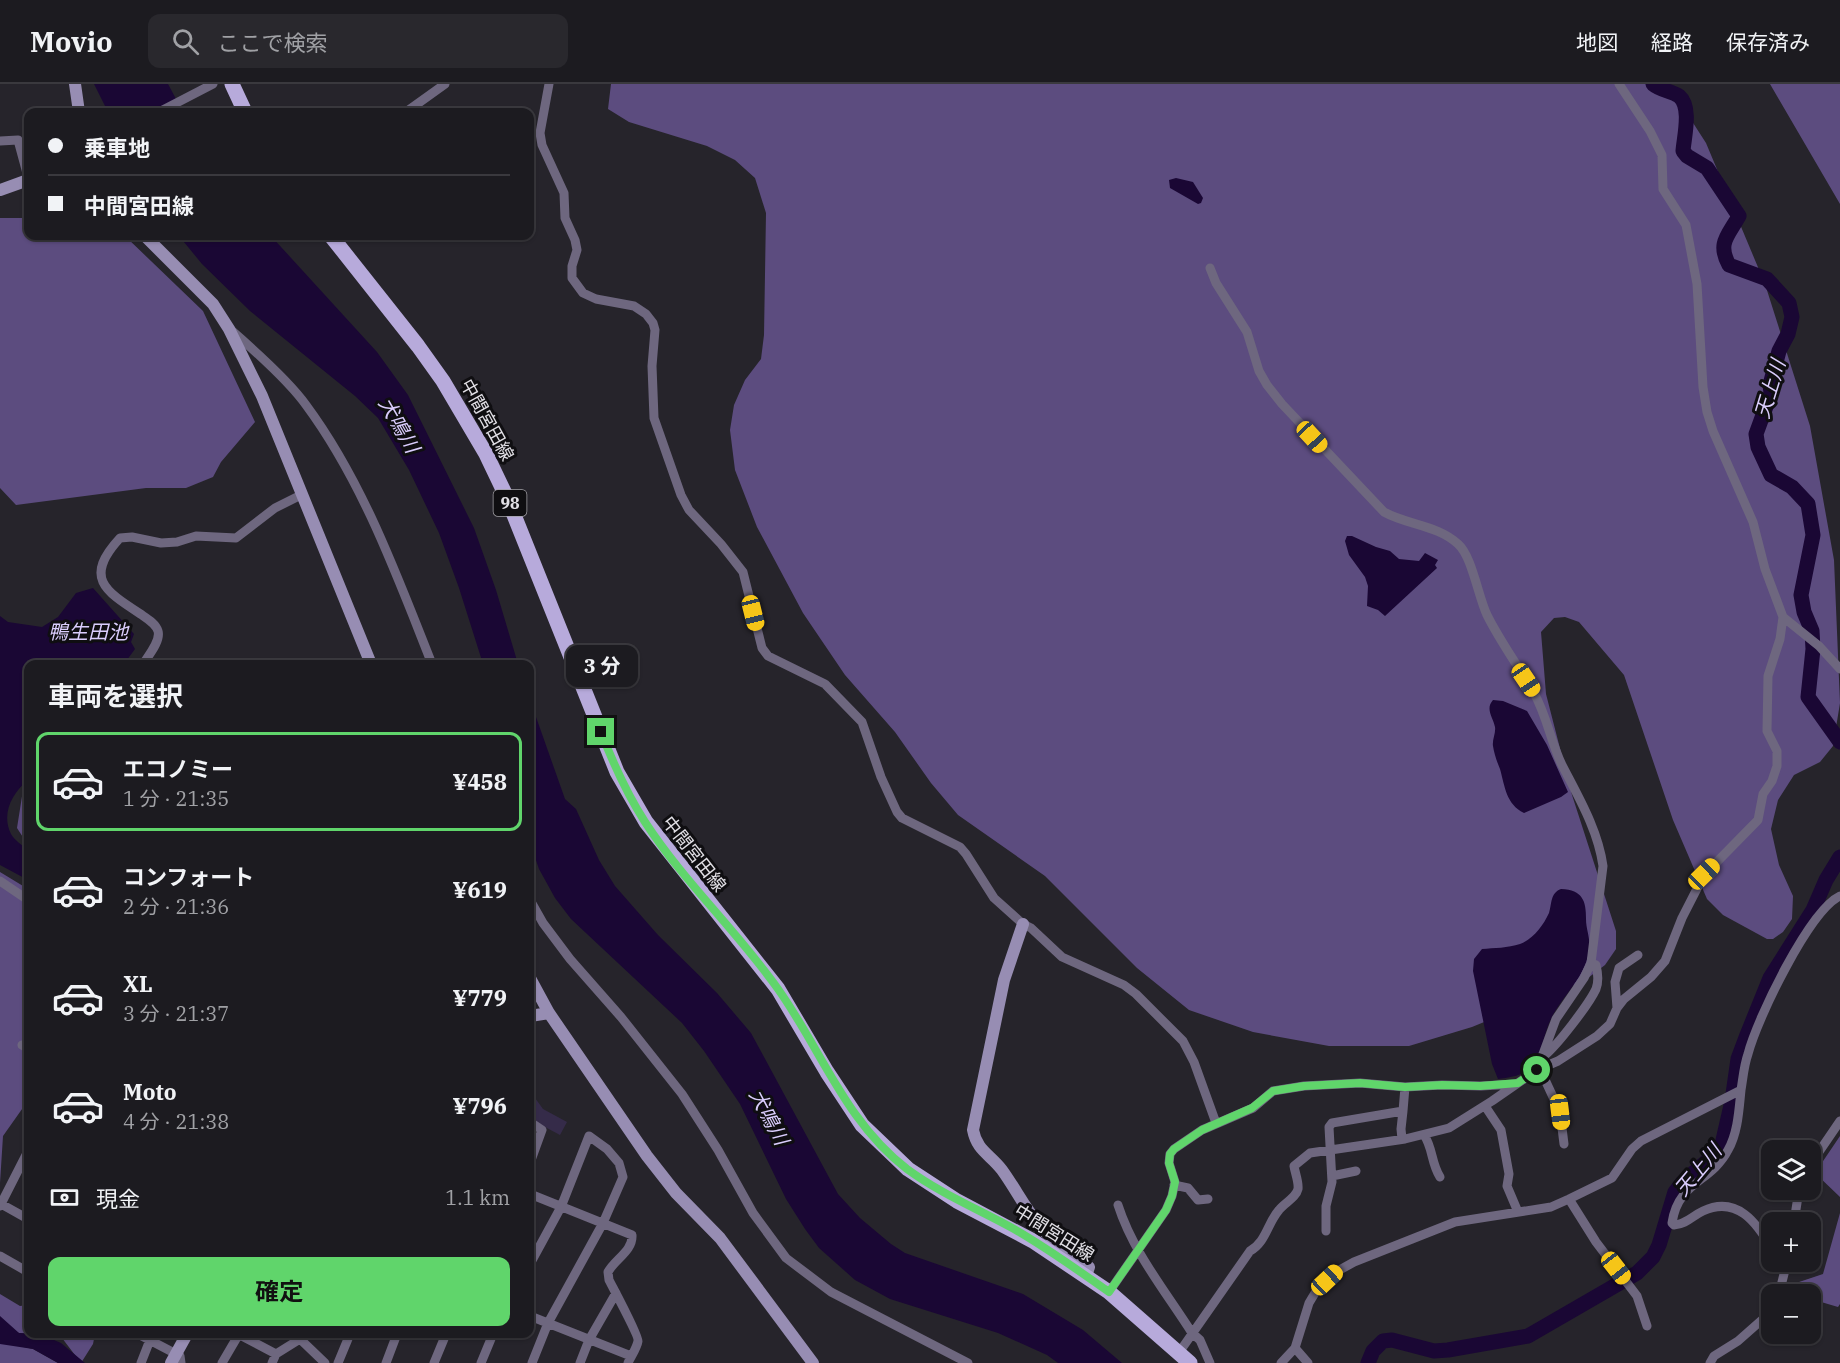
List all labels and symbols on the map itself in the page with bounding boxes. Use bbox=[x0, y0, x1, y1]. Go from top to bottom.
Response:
water label: 天上川 bbox=[1748, 354, 1792, 421]
street label: 中間宮田線 bbox=[456, 375, 519, 465]
water label: 犬鳴川 bbox=[373, 392, 427, 459]
car bbox=[1293, 418, 1331, 456]
road number: 98 bbox=[494, 490, 526, 516]
car bbox=[740, 593, 766, 633]
water label: 鴨生田池 bbox=[48, 618, 130, 645]
callout: 3 分 bbox=[565, 645, 637, 687]
car bbox=[1508, 660, 1544, 700]
route end bbox=[587, 718, 614, 745]
street label: 中間宮田線 bbox=[658, 811, 731, 896]
car bbox=[1685, 855, 1723, 893]
route start bbox=[1523, 1056, 1550, 1083]
water label: 犬鳴川 bbox=[743, 1084, 796, 1151]
car bbox=[1549, 1093, 1571, 1131]
water label: 天上川 bbox=[1668, 1136, 1729, 1201]
street label: 中間宮田線 bbox=[1010, 1199, 1099, 1266]
car bbox=[1598, 1248, 1634, 1288]
car bbox=[1308, 1261, 1346, 1299]

